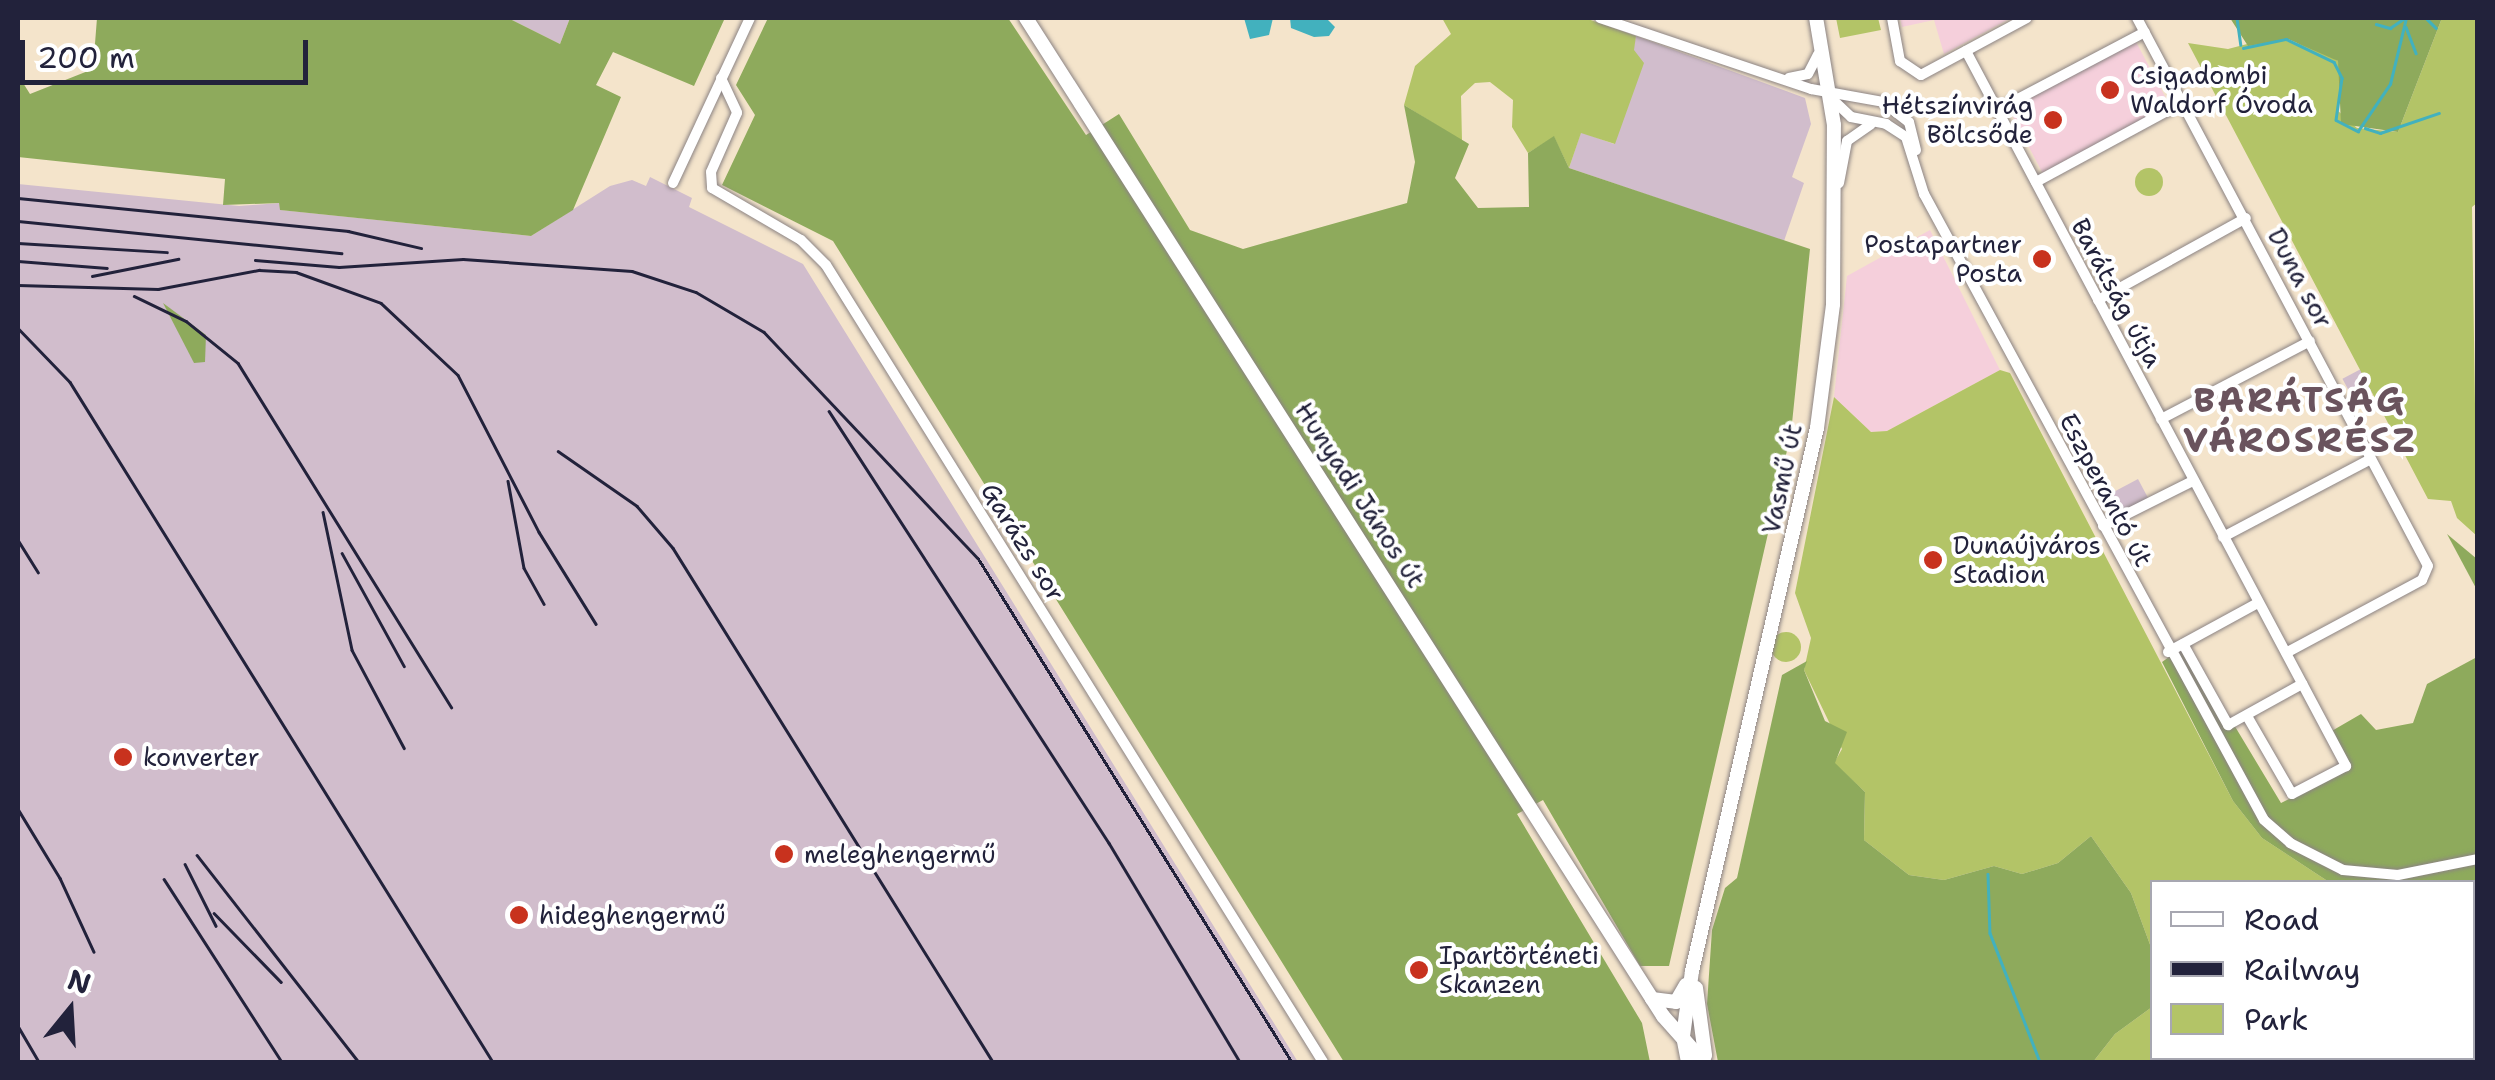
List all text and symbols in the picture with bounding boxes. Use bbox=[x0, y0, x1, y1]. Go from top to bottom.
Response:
scale bar bbox=[25, 20, 312, 82]
text: 200 m bbox=[37, 37, 135, 78]
place label: Csigadombi Waldorf Óvoda bbox=[2130, 61, 2313, 120]
marker: Csigadombi Waldorf Óvoda bbox=[2099, 79, 2121, 101]
place label: Hétszínvirág Bölcsőde bbox=[1882, 91, 2033, 150]
marker: Hétszínvirág Bölcsőde bbox=[2042, 109, 2064, 131]
street label: Barátság útja bbox=[2065, 213, 2169, 373]
street label: Duna sor bbox=[2261, 223, 2339, 333]
place label: Postapartner Posta bbox=[1864, 230, 2022, 289]
marker: Postapartner Posta bbox=[2031, 248, 2053, 270]
district label: BARÁTSÁG VÁROSRÉSZ bbox=[2183, 379, 2417, 461]
street label: Hunyadi János út bbox=[1289, 397, 1431, 593]
street label: Eszperantó út bbox=[2053, 408, 2159, 572]
street label: Vasmű út bbox=[1756, 421, 1808, 537]
street label: Garázs sor bbox=[975, 477, 1071, 607]
place label: Dunaújváros Stadion bbox=[1953, 531, 2101, 590]
marker: Dunaújváros Stadion bbox=[1922, 549, 1944, 571]
place label: konverter bbox=[143, 742, 260, 772]
marker: konverter bbox=[112, 746, 134, 768]
place label: meleghengermű bbox=[804, 839, 996, 869]
marker: meleghengermű bbox=[773, 843, 795, 865]
legend bbox=[2150, 880, 2475, 1060]
text: Road bbox=[2244, 899, 2319, 940]
place label: hideghengermű bbox=[539, 900, 726, 930]
marker: hideghengermű bbox=[508, 904, 530, 926]
place label: Ipartörténeti Skanzen bbox=[1439, 941, 1599, 1000]
text: Railway bbox=[2244, 949, 2360, 990]
marker: Ipartörténeti Skanzen bbox=[1408, 959, 1430, 981]
north arrow bbox=[20, 960, 120, 1060]
text: N bbox=[63, 960, 96, 1003]
text: Park bbox=[2244, 999, 2308, 1040]

